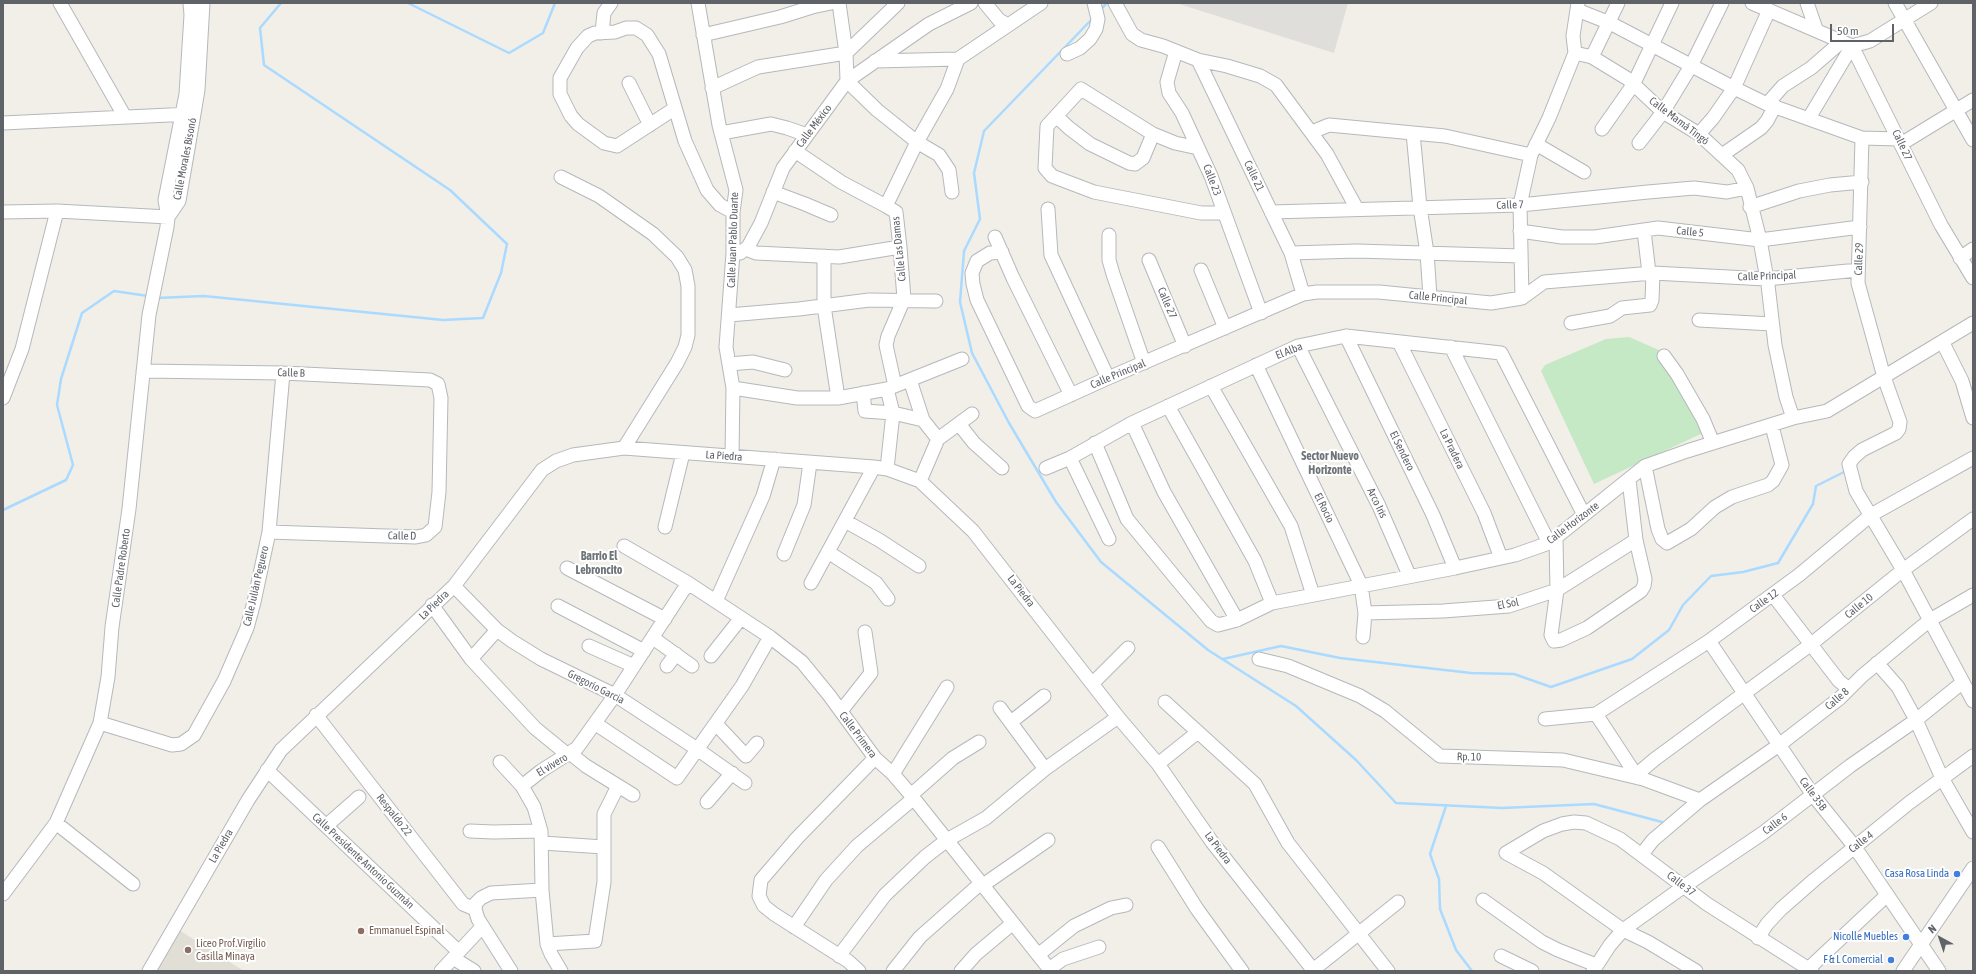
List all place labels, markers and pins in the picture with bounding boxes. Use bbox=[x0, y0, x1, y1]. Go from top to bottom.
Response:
place label: Casa Rosa Linda bbox=[1885, 867, 1949, 881]
marker: Casa Rosa Linda bbox=[1952, 869, 1962, 879]
place label: Emmanuel Espinal bbox=[369, 924, 444, 938]
marker: Emmanuel Espinal bbox=[356, 926, 366, 936]
place label: Nicolle Muebles bbox=[1833, 930, 1898, 944]
marker: Nicolle Muebles bbox=[1901, 932, 1911, 942]
place label: Liceo Prof.Virgilio Casilla Minaya bbox=[196, 937, 266, 963]
marker: Liceo Prof.Virgilio Casilla Minaya bbox=[183, 945, 193, 955]
place label: F & L Comercial bbox=[1823, 953, 1883, 967]
marker: F & L Comercial bbox=[1886, 955, 1896, 965]

